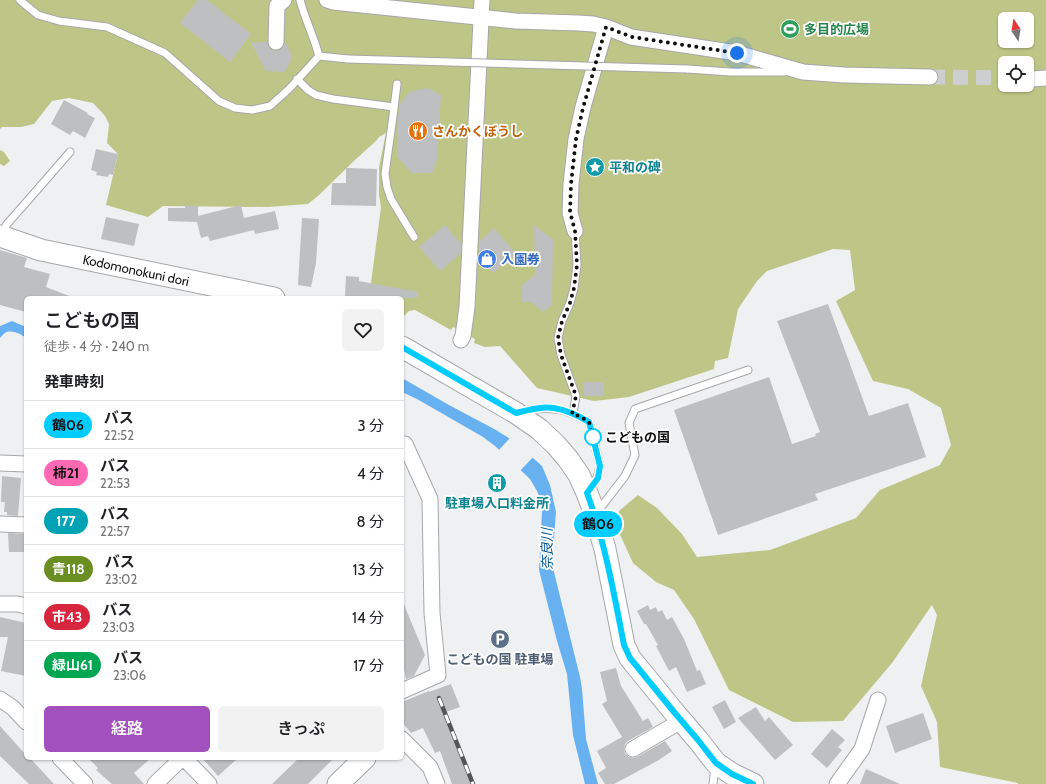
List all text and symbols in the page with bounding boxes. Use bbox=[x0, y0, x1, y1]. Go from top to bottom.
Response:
north arrow bbox=[998, 12, 1034, 48]
map controls bbox=[998, 12, 1034, 92]
sports icon: 多目的広場 bbox=[779, 18, 801, 40]
place label: 多目的広場 bbox=[804, 21, 869, 37]
your location bbox=[727, 43, 747, 63]
button: locate bbox=[998, 56, 1034, 92]
restaurant icon: さんかくぼうし bbox=[407, 120, 429, 142]
place label: さんかくぼうし bbox=[432, 123, 523, 139]
place icon: 平和の碑 bbox=[584, 156, 606, 178]
place label: 平和の碑 bbox=[609, 159, 661, 175]
shop icon: 入園券 bbox=[476, 248, 498, 270]
street label: Kodomonokuni dori bbox=[81, 251, 191, 289]
place label: 入園券 bbox=[501, 251, 540, 267]
text: こどもの国 bbox=[44, 309, 139, 332]
button: heart bbox=[342, 309, 384, 351]
text: 徒歩 · 4 分 · 240 m bbox=[44, 338, 149, 354]
text: 発車時刻 bbox=[44, 373, 104, 391]
text: バス bbox=[104, 409, 134, 427]
text: 鶴06 bbox=[52, 416, 84, 434]
text: 3 分 bbox=[358, 417, 384, 435]
text: 22:52 bbox=[104, 427, 134, 443]
marker: こどもの国 bbox=[584, 428, 602, 446]
place label: こどもの国 bbox=[605, 429, 670, 445]
text: バス bbox=[100, 457, 130, 475]
text: 柿21 bbox=[53, 464, 79, 482]
text: 4 分 bbox=[357, 465, 384, 483]
building icon: 駐車場入口料金所 bbox=[486, 472, 508, 494]
text: 22:53 bbox=[100, 475, 130, 491]
place label: 駐車場入口料金所 bbox=[445, 495, 549, 511]
text: バス bbox=[100, 505, 130, 523]
line badge: 鶴06 bbox=[575, 511, 621, 537]
text: 177 bbox=[56, 512, 76, 530]
text: 8 分 bbox=[357, 513, 384, 531]
text: 鶴06 bbox=[582, 515, 614, 533]
text: 22:57 bbox=[100, 523, 130, 539]
water label: 奈良川 bbox=[538, 526, 556, 570]
text: バス bbox=[105, 553, 135, 571]
text: 青118 bbox=[52, 560, 85, 578]
text: 13 分 bbox=[353, 561, 384, 579]
text: 23:02 bbox=[105, 571, 137, 587]
text: バス bbox=[102, 601, 132, 619]
text: 市43 bbox=[52, 608, 82, 626]
text: 14 分 bbox=[352, 609, 384, 627]
text: 23:03 bbox=[102, 619, 135, 635]
parking icon: こどもの国 駐車場 bbox=[489, 628, 511, 650]
text: バス bbox=[113, 649, 143, 667]
place label: こどもの国 駐車場 bbox=[447, 651, 553, 667]
text: 緑山61 bbox=[52, 656, 93, 674]
text: 17 分 bbox=[353, 657, 384, 675]
text: 23:06 bbox=[113, 667, 146, 683]
button: 経路 bbox=[44, 706, 210, 752]
button: きっぷ bbox=[218, 706, 384, 752]

